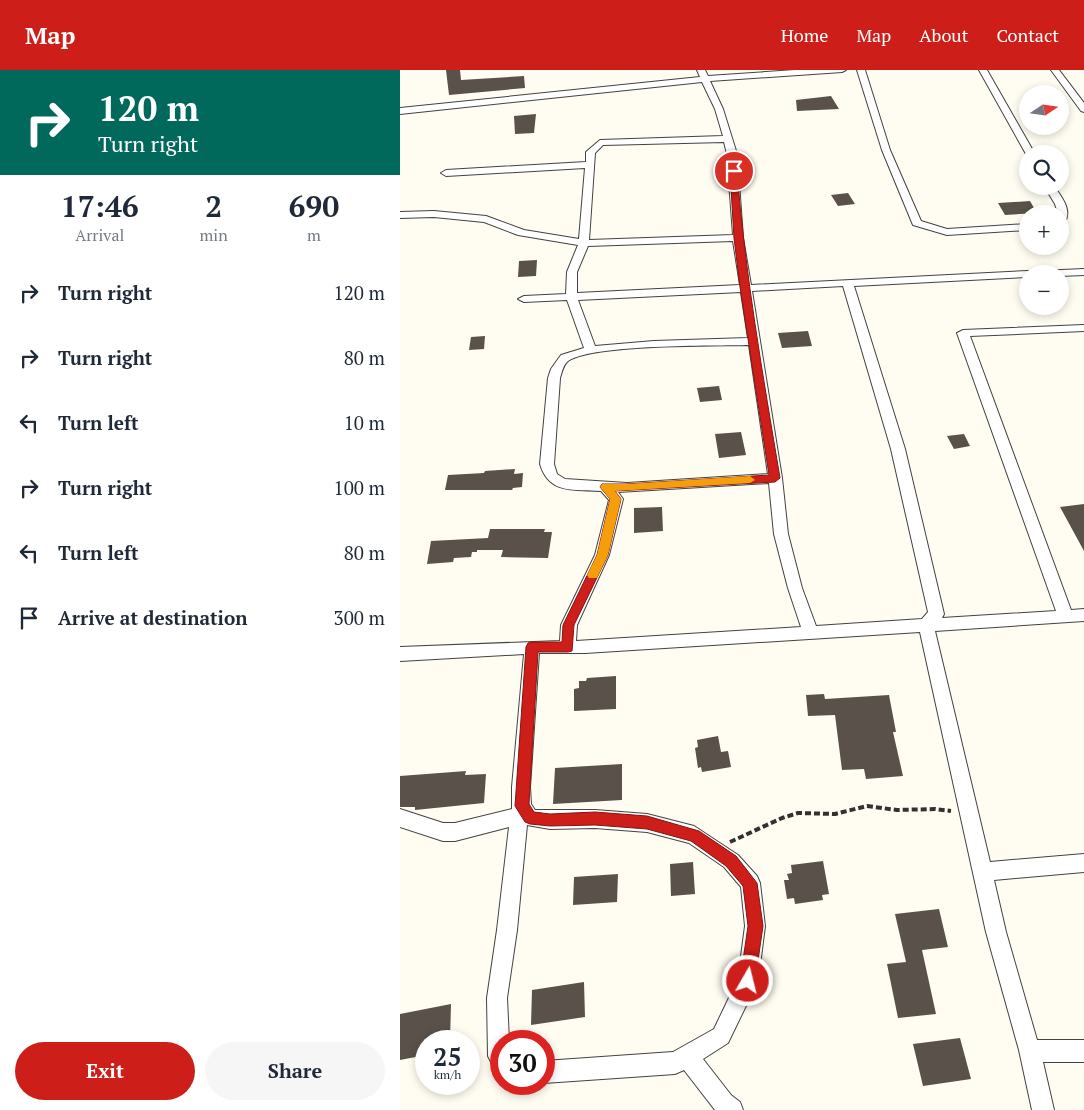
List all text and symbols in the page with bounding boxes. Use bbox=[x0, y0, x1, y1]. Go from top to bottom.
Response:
text: Map bbox=[25, 19, 75, 51]
text: Home bbox=[781, 23, 828, 47]
text: Map bbox=[856, 23, 891, 47]
text: About bbox=[919, 23, 968, 47]
text: Contact bbox=[996, 23, 1059, 47]
text: 120 m bbox=[98, 85, 199, 131]
north arrow bbox=[1019, 85, 1069, 135]
map controls bbox=[1019, 85, 1069, 315]
icon: right bbox=[15, 90, 80, 155]
text: Turn right bbox=[98, 129, 198, 158]
button: search bbox=[1019, 145, 1069, 195]
pin bbox=[713, 150, 755, 192]
icon: arrive bbox=[720, 157, 748, 185]
text: 17:46 bbox=[61, 186, 139, 226]
text: 2 bbox=[205, 186, 222, 226]
text: 690 bbox=[288, 186, 339, 226]
button: + bbox=[1019, 205, 1069, 255]
text: Arrival bbox=[75, 224, 124, 246]
text: min bbox=[200, 224, 228, 246]
text: m bbox=[307, 224, 321, 246]
button: − bbox=[1019, 265, 1069, 315]
icon: right bbox=[15, 279, 43, 307]
text: Turn right bbox=[58, 280, 152, 305]
text: 120 m bbox=[334, 280, 385, 305]
icon: right bbox=[15, 344, 43, 372]
text: Turn right bbox=[58, 345, 152, 370]
text: 80 m bbox=[344, 345, 385, 370]
icon: left bbox=[15, 409, 43, 437]
text: Turn left bbox=[58, 410, 139, 435]
text: 10 m bbox=[344, 410, 385, 435]
icon: right bbox=[15, 474, 43, 502]
text: Turn right bbox=[58, 475, 152, 500]
text: 100 m bbox=[334, 475, 385, 500]
icon: left bbox=[15, 539, 43, 567]
text: Turn left bbox=[58, 540, 139, 565]
text: 80 m bbox=[344, 540, 385, 565]
icon: arrive bbox=[15, 604, 43, 632]
text: Arrive at destination bbox=[58, 605, 247, 630]
text: 300 m bbox=[334, 605, 385, 630]
position arrow bbox=[721, 954, 773, 1006]
speed limit sign: 30 bbox=[490, 1030, 555, 1095]
text: 25 bbox=[433, 1040, 462, 1073]
button: Exit bbox=[15, 1042, 195, 1100]
button: Share bbox=[205, 1042, 385, 1100]
text: km/h bbox=[434, 1067, 461, 1082]

